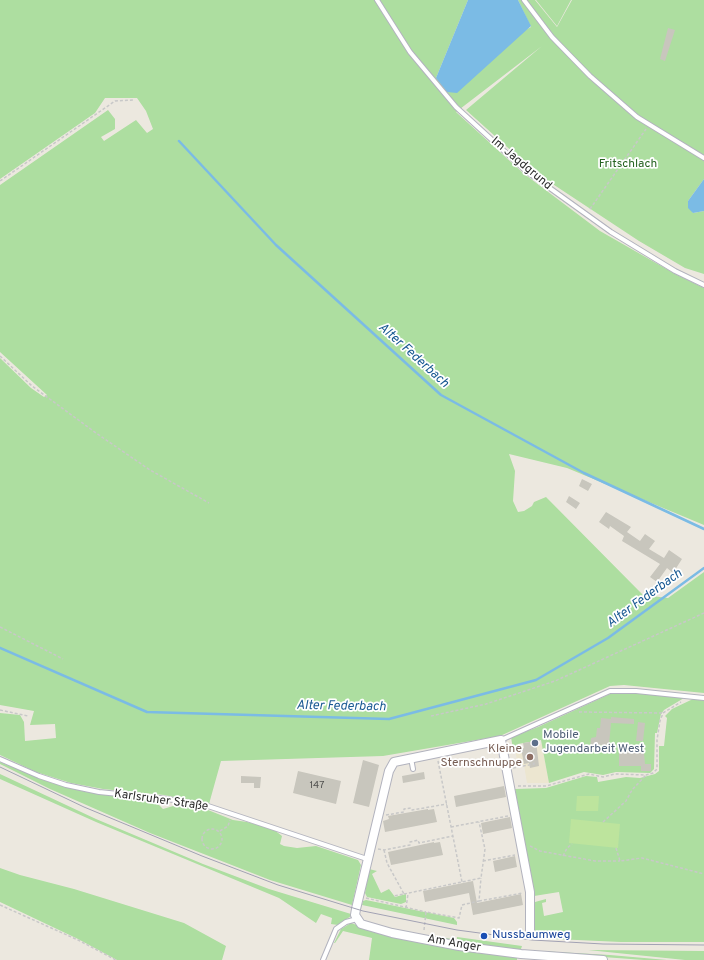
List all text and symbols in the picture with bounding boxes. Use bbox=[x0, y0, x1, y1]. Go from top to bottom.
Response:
street label: Im Jagdgrund bbox=[488, 134, 554, 194]
park label: Fritschlach bbox=[599, 158, 657, 172]
water label: Alter Federbach bbox=[374, 320, 452, 392]
water label: Alter Federbach bbox=[604, 566, 686, 632]
water label: Alter Federbach bbox=[296, 698, 386, 716]
place label: Mobile Jugendarbeit West bbox=[543, 729, 644, 757]
marker: Mobile Jugendarbeit West bbox=[530, 738, 540, 748]
place label: Kleine Sternschnuppe bbox=[440, 743, 522, 771]
marker: Kleine Sternschnuppe bbox=[525, 752, 535, 762]
house number: 147 bbox=[310, 780, 324, 792]
street label: Karlsruher Straße bbox=[113, 787, 209, 815]
place label: Nussbaumweg bbox=[492, 929, 571, 943]
marker: Nussbaumweg bbox=[479, 931, 489, 941]
street label: Am Anger bbox=[426, 932, 482, 956]

